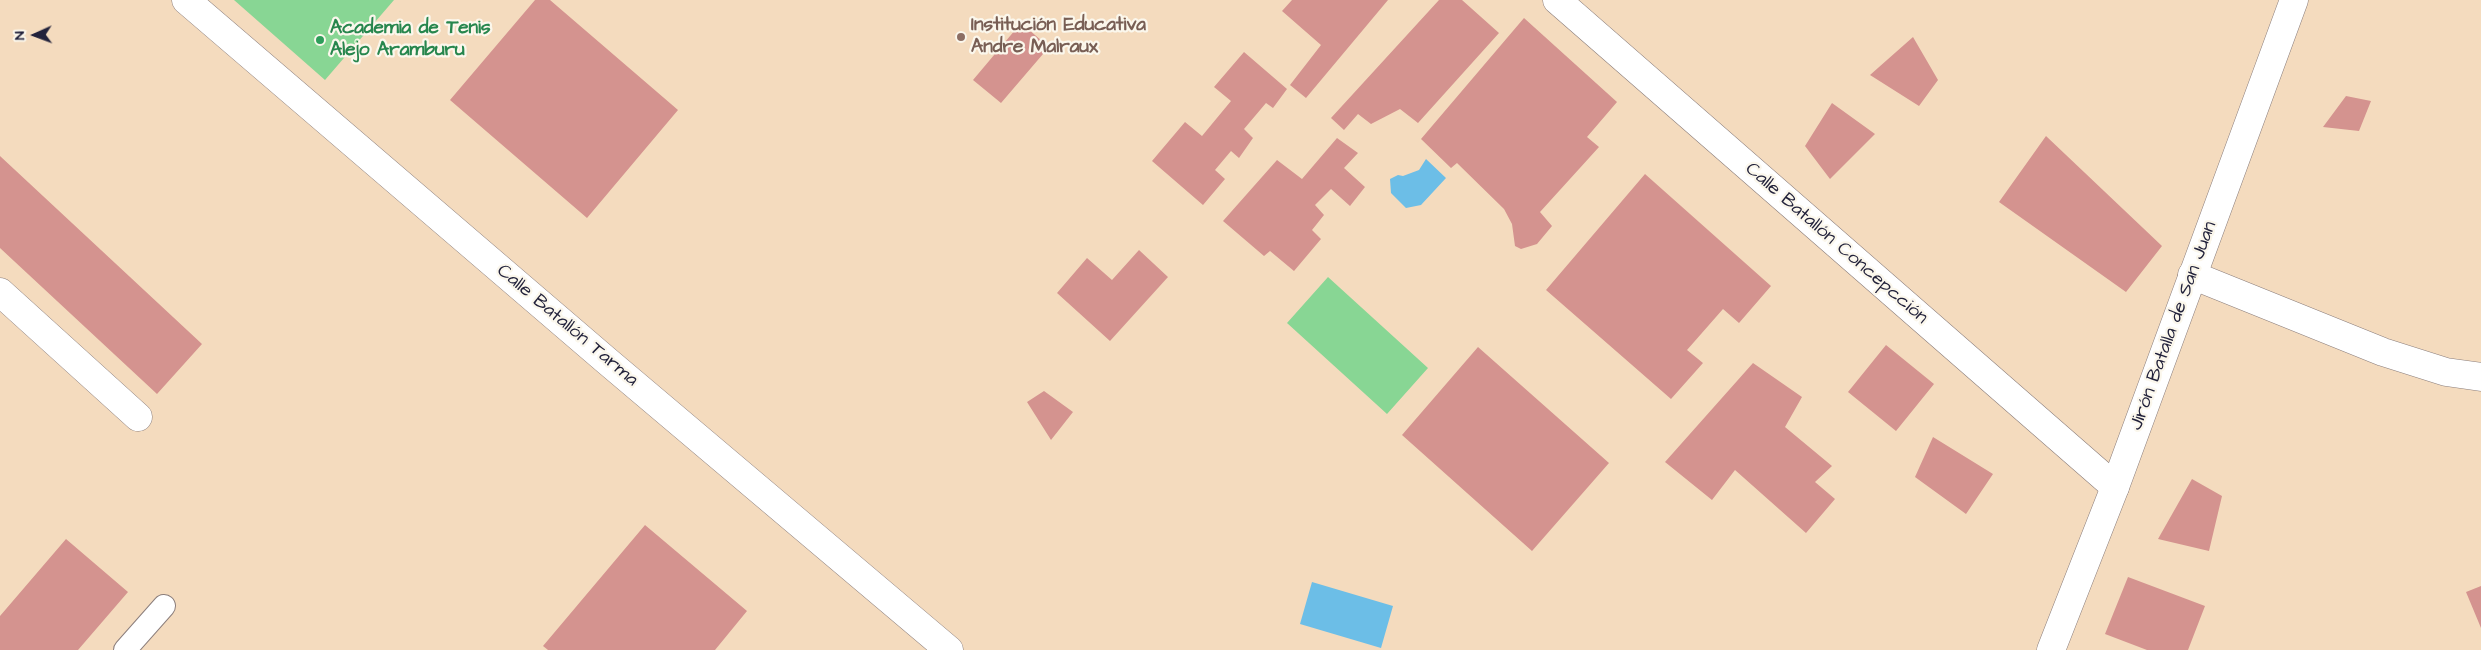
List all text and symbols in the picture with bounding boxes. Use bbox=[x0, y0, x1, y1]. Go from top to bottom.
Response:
north arrow bbox=[10, 10, 60, 60]
place label: Institución Educativa Andre Malraux bbox=[971, 15, 1146, 59]
place label: Academia de Tenis Alejo Aramburu bbox=[330, 18, 490, 62]
text: N bbox=[10, 31, 30, 40]
marker: Institución Educativa Andre Malraux bbox=[955, 31, 967, 43]
marker: Academia de Tenis Alejo Aramburu bbox=[314, 34, 326, 46]
street label: Calle Batallón Concepcción bbox=[1740, 158, 1932, 330]
street label: Jirón Batalla de San Juan bbox=[2126, 219, 2222, 433]
street label: Calle Batallón Tarma bbox=[492, 260, 642, 392]

